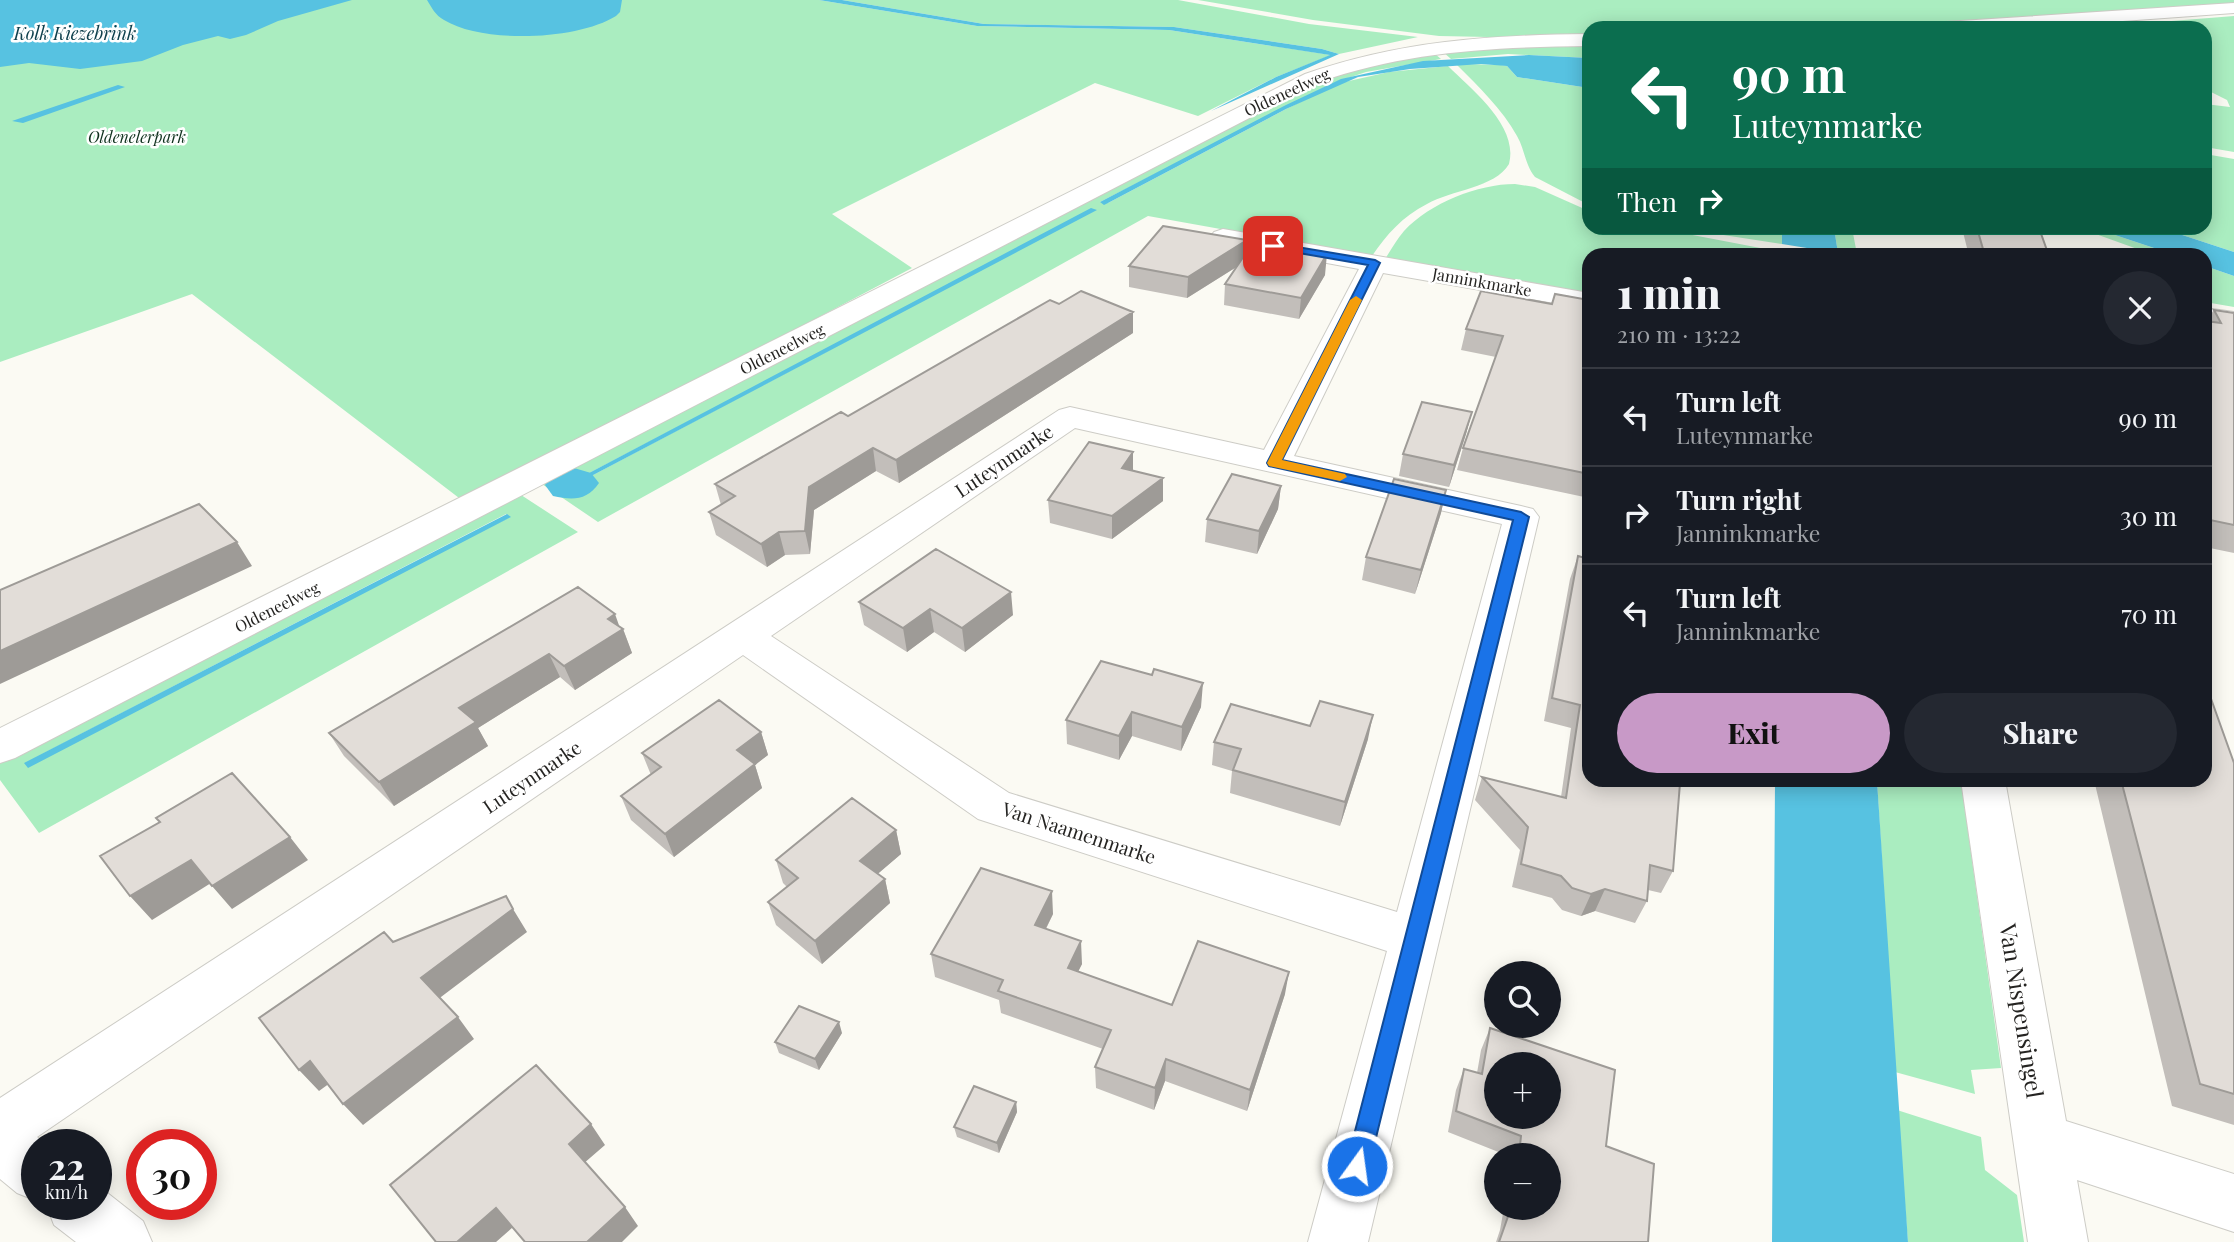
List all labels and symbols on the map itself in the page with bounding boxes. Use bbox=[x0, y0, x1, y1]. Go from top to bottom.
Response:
water label: Kolk Kiezebrink bbox=[13, 21, 136, 45]
street label: Oldeneelweg bbox=[1240, 62, 1334, 121]
park label: Oldenelerpark bbox=[88, 126, 186, 147]
pin bbox=[1243, 216, 1303, 276]
street label: Janninkmarke bbox=[1430, 262, 1533, 301]
street label: Oldeneelweg bbox=[736, 318, 828, 379]
street label: Luteynmarke bbox=[949, 418, 1058, 503]
street label: Oldeneelweg bbox=[231, 576, 323, 637]
street label: Luteynmarke bbox=[477, 734, 586, 819]
street label: Van Naamenmarke bbox=[998, 795, 1159, 869]
street label: Van Nispensingel bbox=[1993, 920, 2052, 1101]
speed limit sign: 30 bbox=[126, 1129, 217, 1220]
position arrow bbox=[1320, 1129, 1394, 1203]

